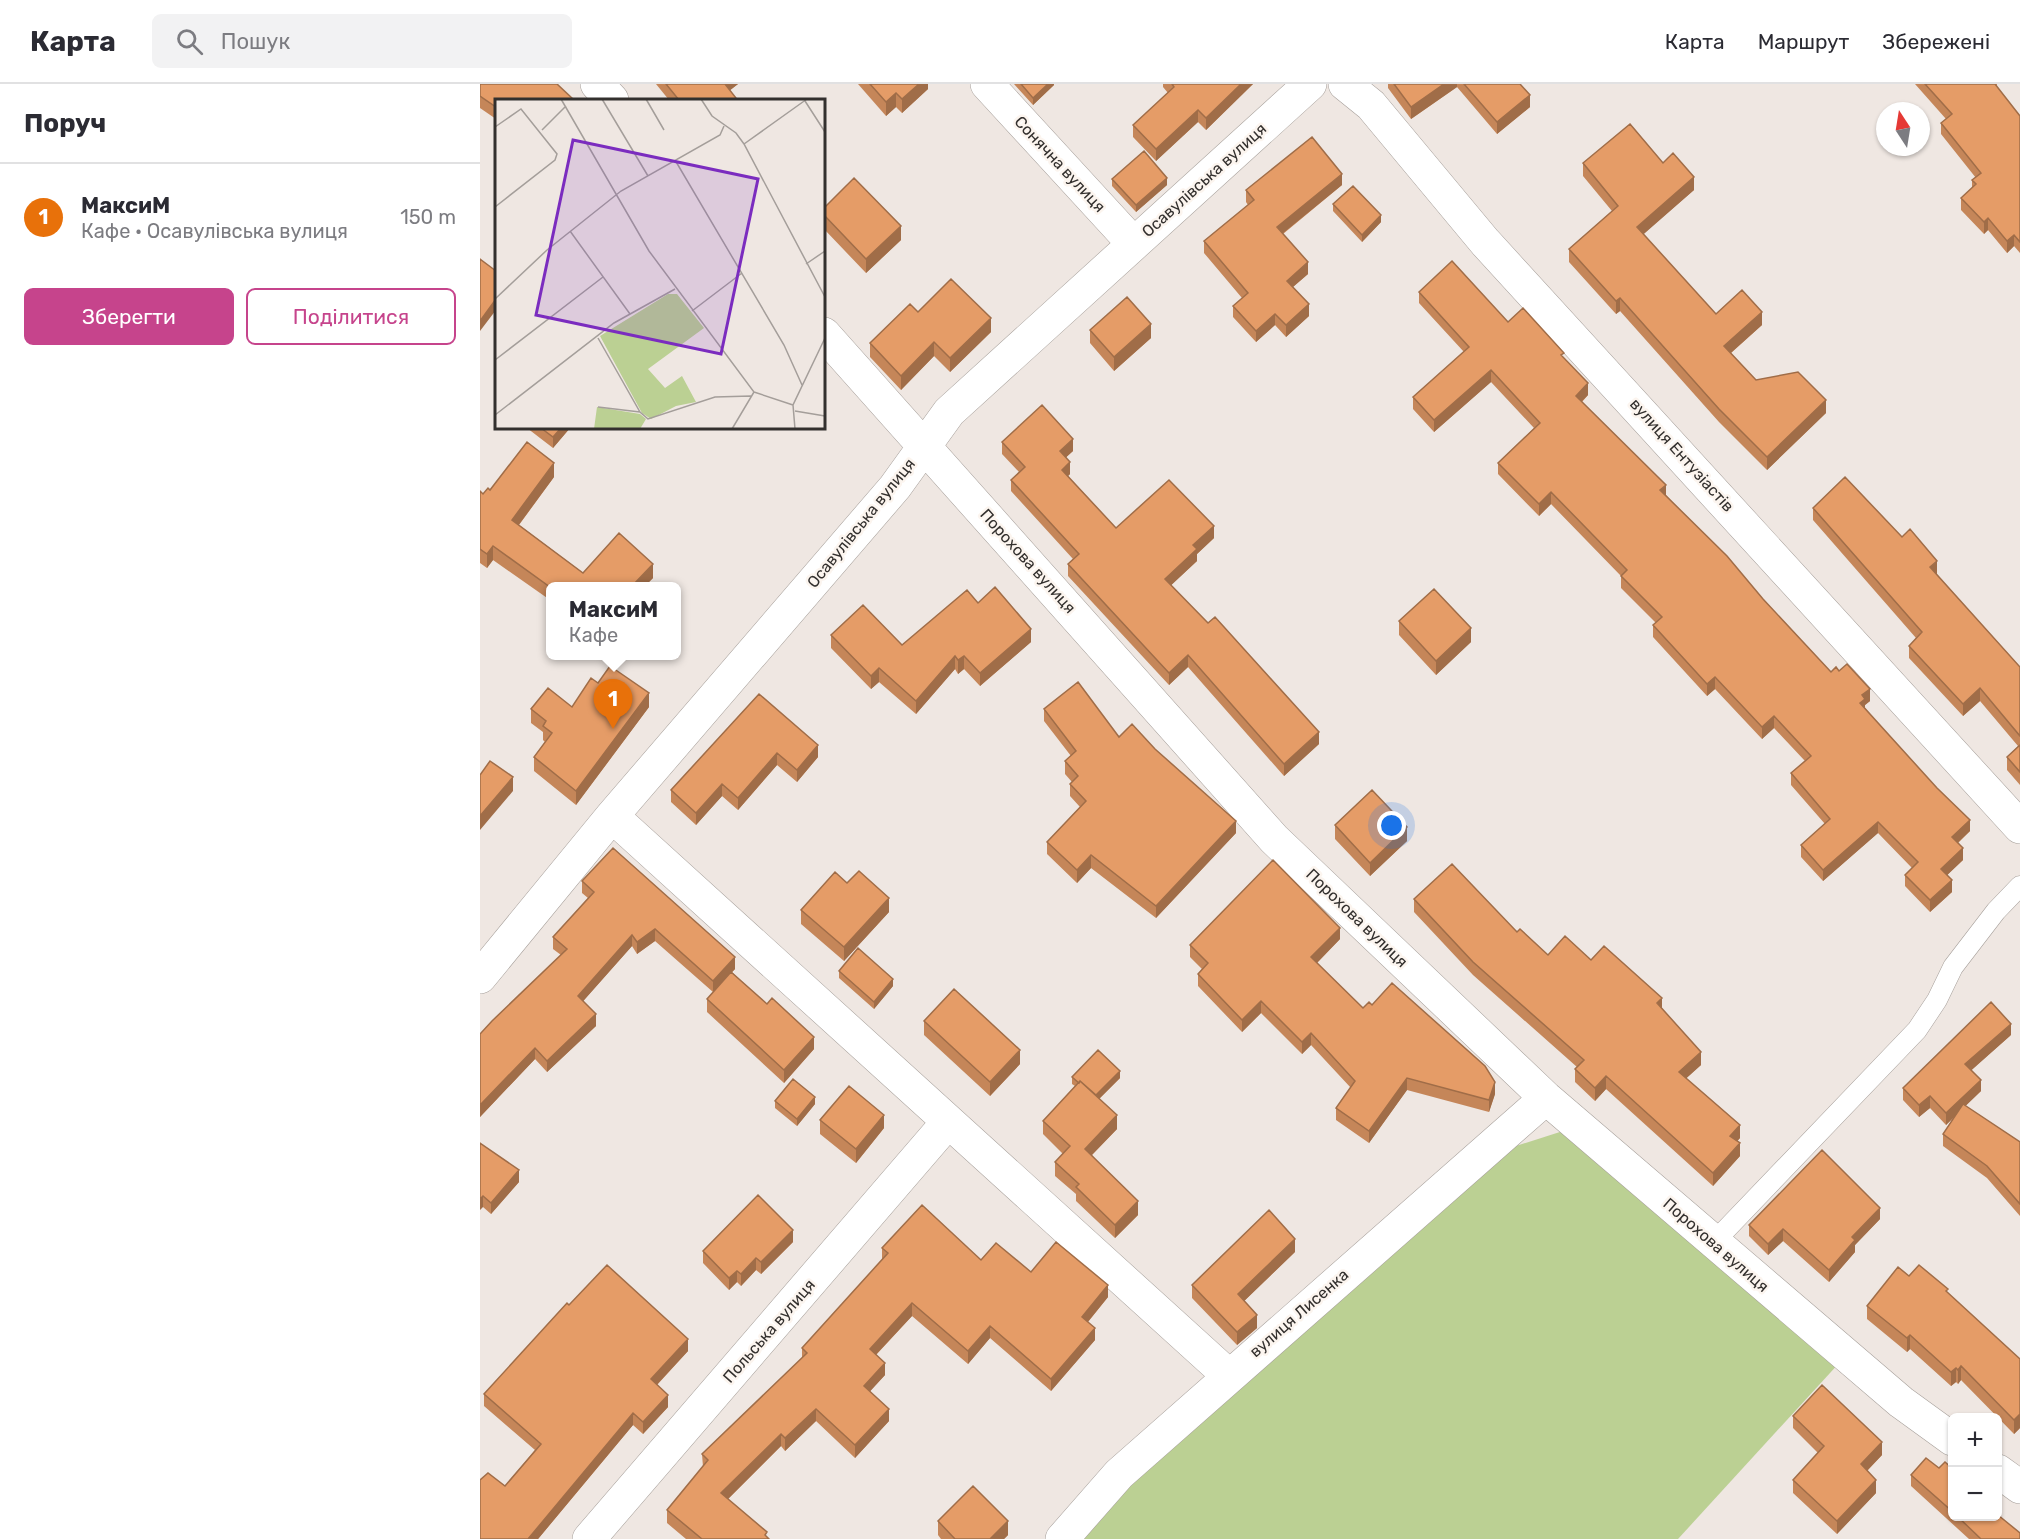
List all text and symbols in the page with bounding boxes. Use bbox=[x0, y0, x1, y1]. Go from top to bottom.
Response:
search box bbox=[152, 14, 572, 68]
text: Карта bbox=[30, 25, 116, 58]
icon: search bbox=[173, 25, 206, 58]
text: Пошук bbox=[221, 28, 290, 55]
text: Карта bbox=[1665, 29, 1725, 54]
text: Маршрут bbox=[1758, 29, 1849, 54]
text: Збережені bbox=[1882, 29, 1990, 54]
inset map bbox=[495, 99, 825, 429]
north arrow bbox=[1876, 102, 1930, 156]
text: Поруч bbox=[24, 108, 106, 139]
street label: Сонячна вулиця bbox=[1011, 112, 1109, 216]
street label: Осавулівська вулиця bbox=[1138, 119, 1270, 241]
text: МаксиМ bbox=[81, 192, 170, 219]
text: 1 bbox=[39, 205, 48, 229]
text: 150 m bbox=[400, 205, 456, 229]
text: Кафе · Осавулівська вулиця bbox=[81, 219, 348, 243]
button: Зберегти bbox=[24, 288, 234, 345]
button: Поділитися bbox=[246, 288, 456, 345]
street label: вулиця Ентузіастів bbox=[1626, 394, 1738, 516]
street label: Осавулівська вулиця bbox=[803, 454, 919, 592]
street label: Порохова вулиця bbox=[976, 505, 1080, 617]
popup bbox=[546, 582, 681, 660]
text: МаксиМ bbox=[569, 596, 658, 623]
text: Кафе bbox=[569, 623, 618, 647]
pin: 1 bbox=[594, 680, 632, 729]
your location bbox=[1377, 811, 1406, 840]
street label: Порохова вулиця bbox=[1302, 865, 1412, 971]
street label: Порохова вулиця bbox=[1659, 1194, 1773, 1296]
street label: вулиця Лисенка bbox=[1246, 1265, 1352, 1361]
street label: Польська вулиця bbox=[719, 1275, 819, 1387]
map controls bbox=[1948, 1413, 2002, 1521]
button: + bbox=[1948, 1413, 2002, 1467]
button: − bbox=[1948, 1467, 2002, 1521]

